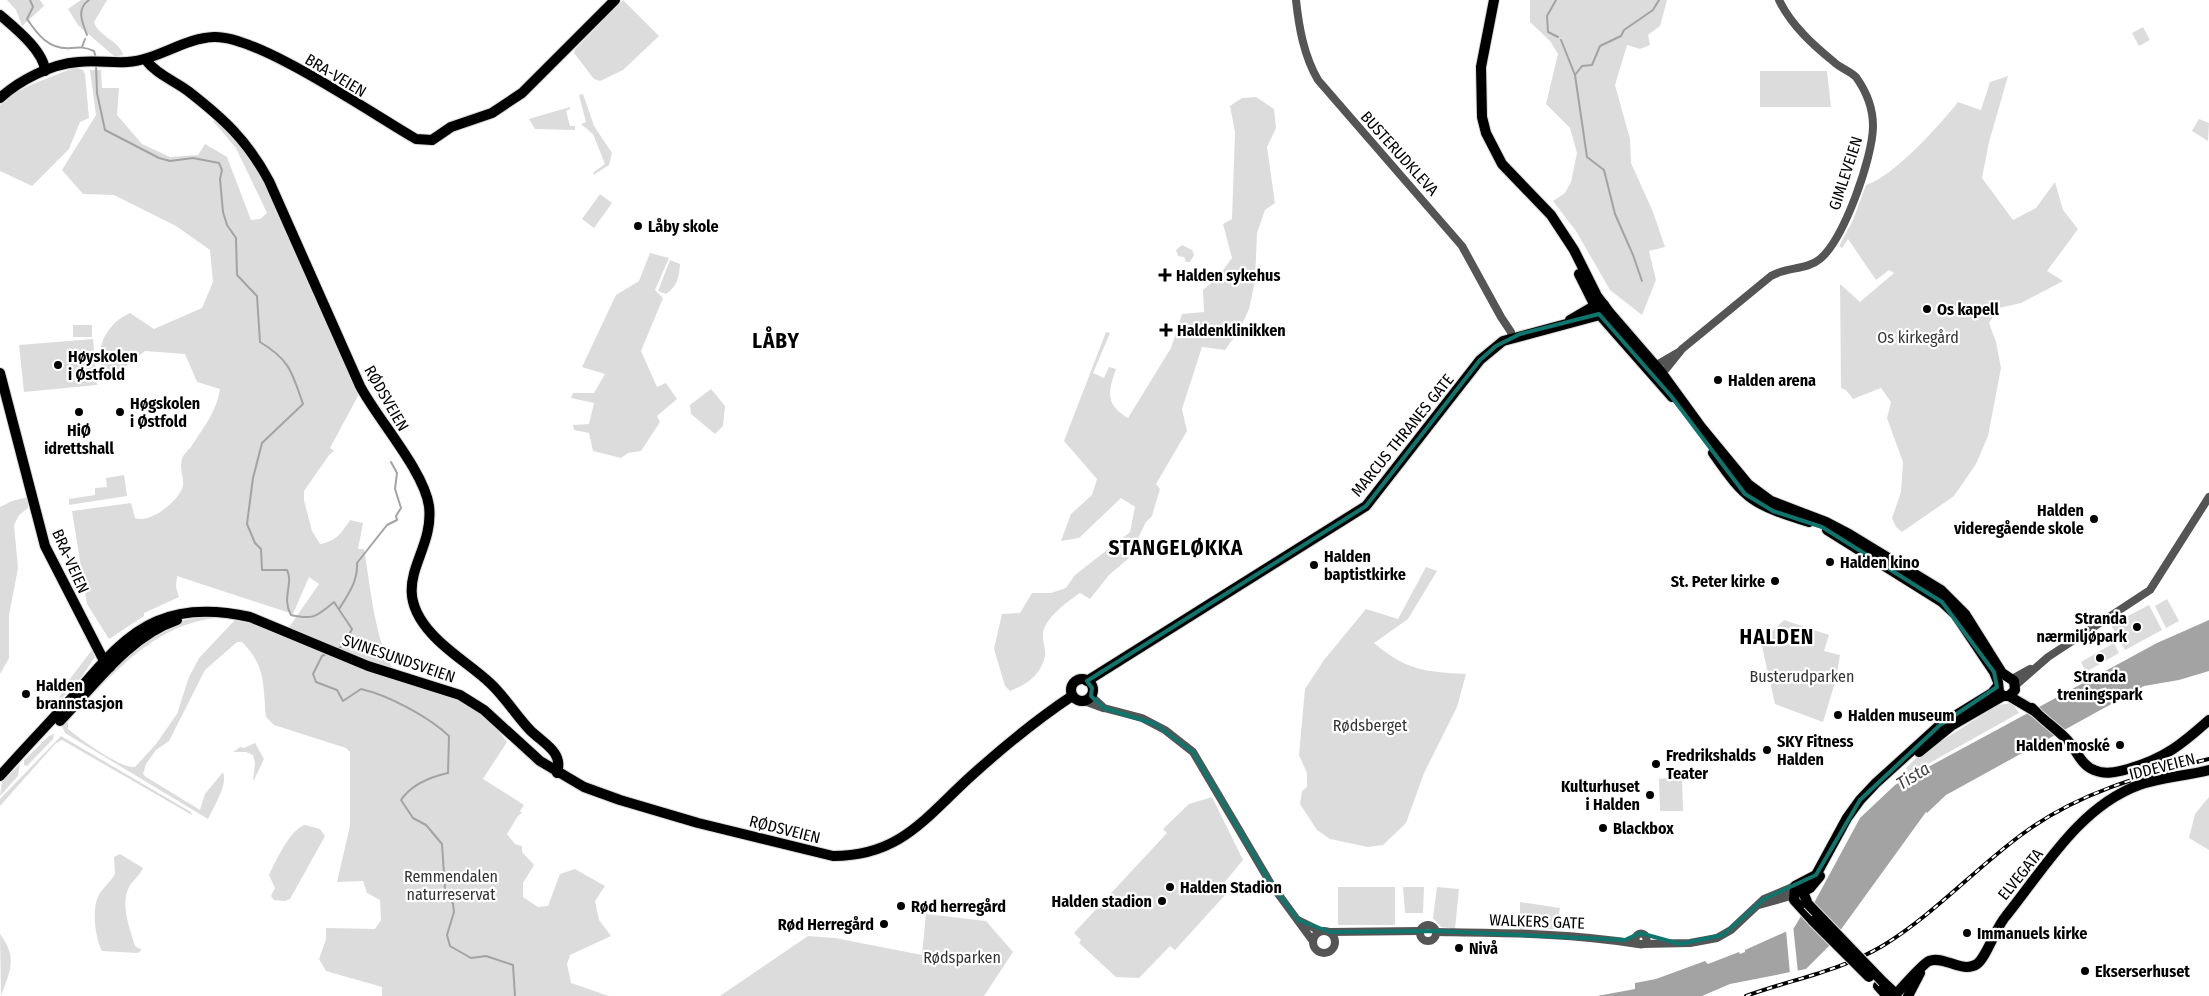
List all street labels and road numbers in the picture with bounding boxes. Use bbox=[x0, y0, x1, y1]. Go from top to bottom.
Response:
street label: BRA-VEIEN bbox=[302, 50, 370, 101]
street label: BUSTERUDKLEVA bbox=[1357, 107, 1443, 200]
street label: GIMLEVEIEN bbox=[1825, 134, 1866, 212]
street label: RØDSVEIEN bbox=[360, 362, 413, 434]
street label: MARCUS THRANES GATE bbox=[1347, 370, 1458, 500]
street label: BRA-VEIEN bbox=[48, 526, 93, 596]
street label: SVINESUNDSVEIEN bbox=[340, 630, 458, 687]
street label: IDDEVEIEN bbox=[2127, 749, 2197, 784]
street label: RØDSVEIEN bbox=[747, 811, 822, 847]
street label: ELVEGATA bbox=[1994, 844, 2047, 904]
street label: WALKERS GATE bbox=[1489, 910, 1585, 933]

